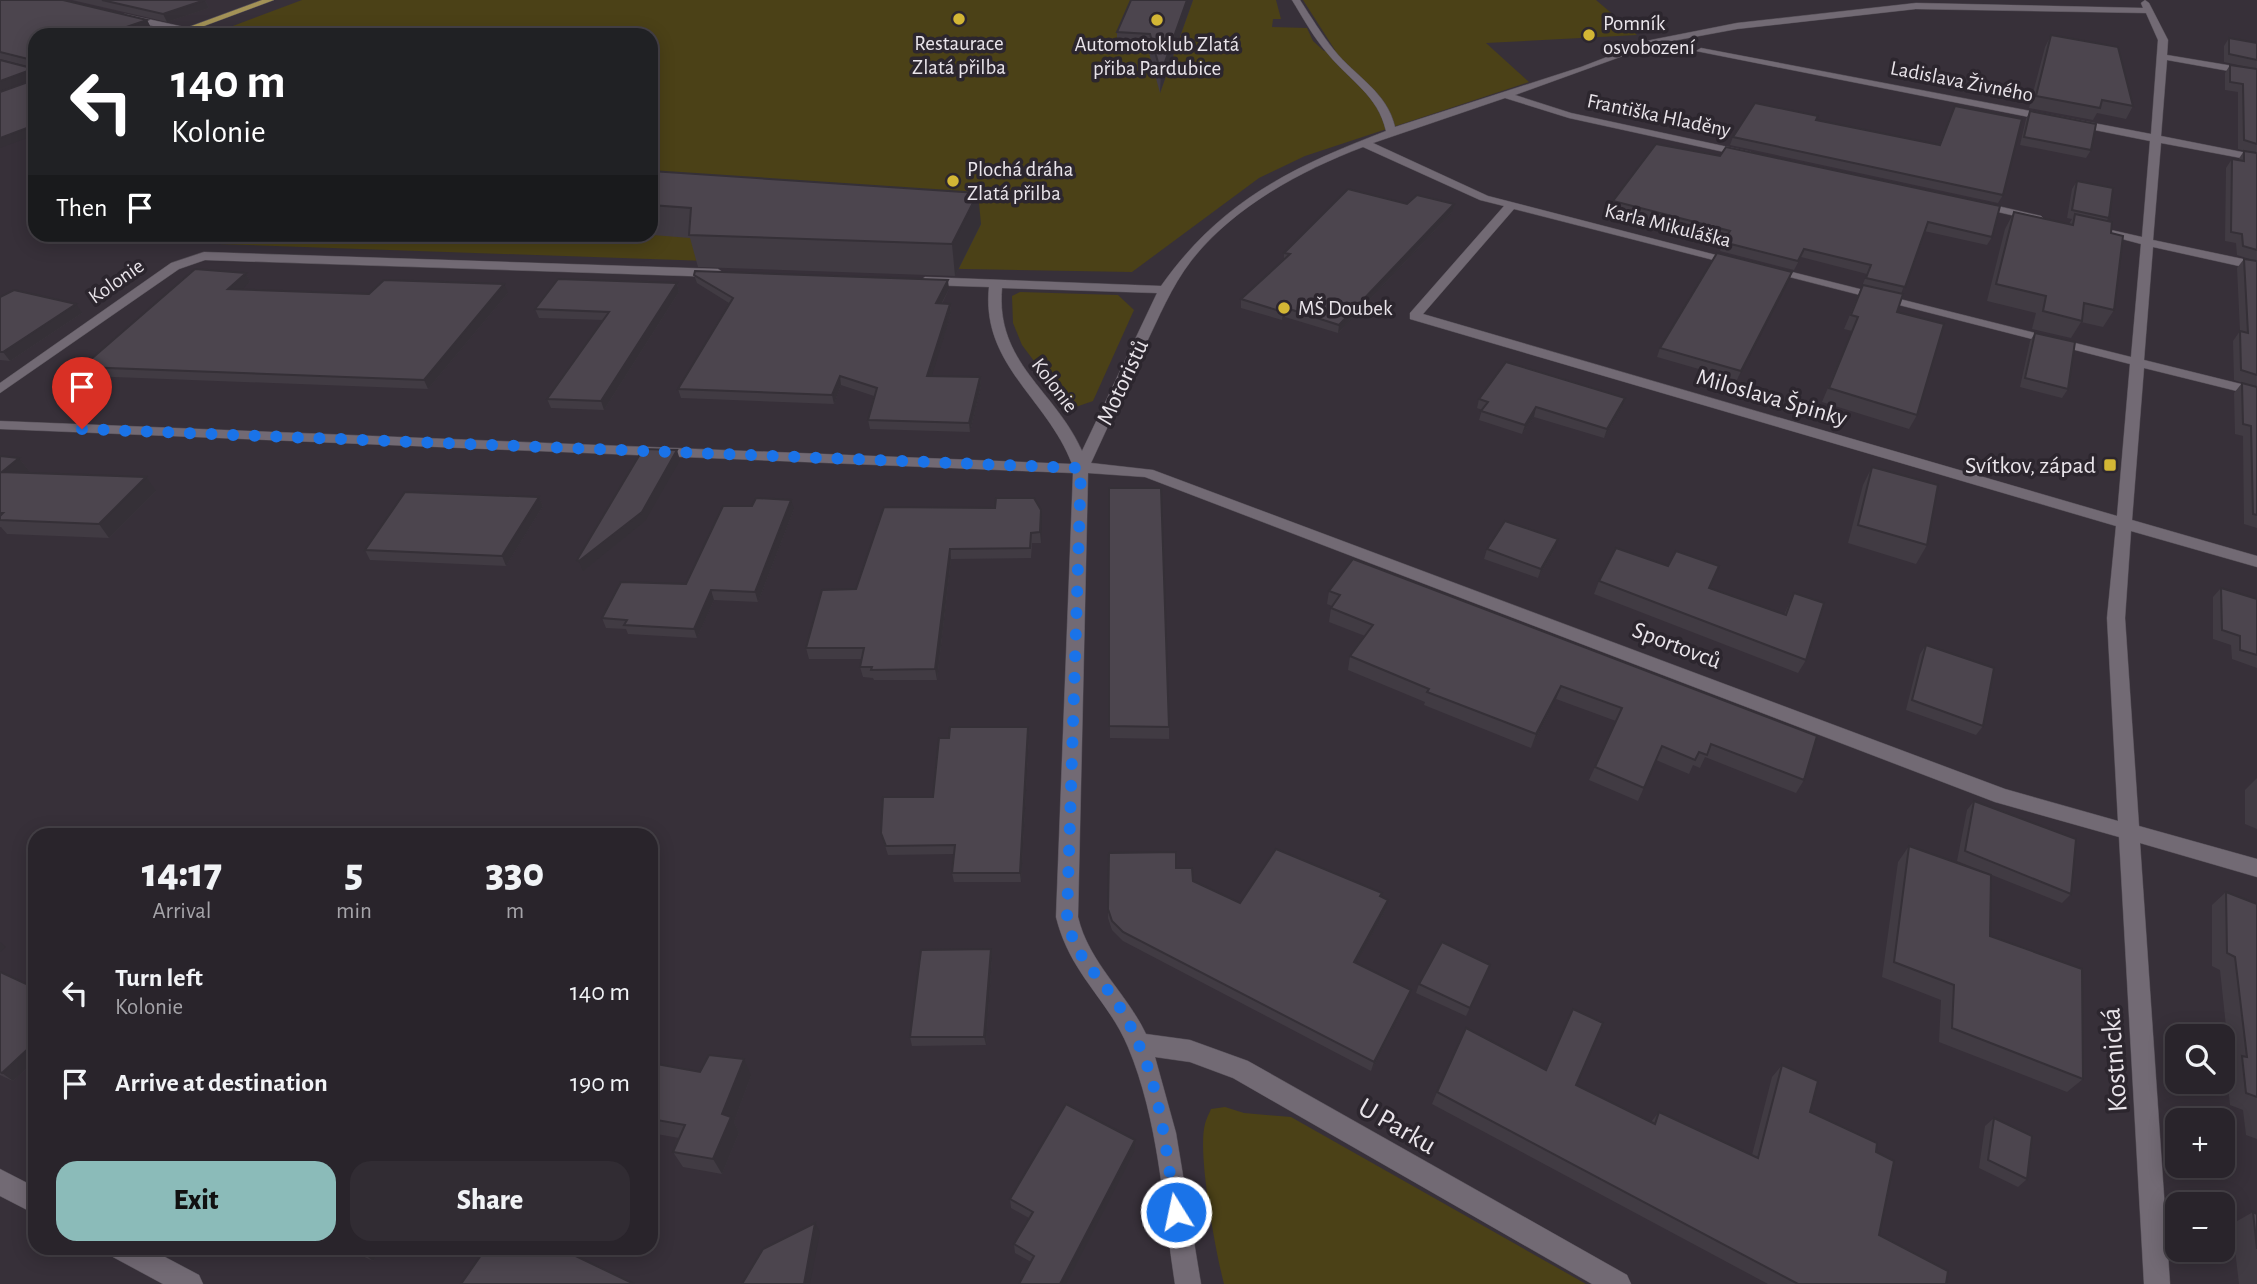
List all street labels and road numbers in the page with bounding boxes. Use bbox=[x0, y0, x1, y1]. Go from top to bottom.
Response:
street label: Ladislava Živného bbox=[1889, 55, 2036, 106]
street label: Františka Hladěny bbox=[1585, 90, 1733, 141]
street label: Karla Mikuláška bbox=[1603, 200, 1733, 251]
street label: Kolonie bbox=[85, 255, 148, 308]
street label: Motoristů bbox=[1093, 336, 1153, 429]
street label: Kolonie bbox=[1027, 354, 1082, 416]
street label: Miloslava Špinky bbox=[1694, 364, 1850, 431]
street label: Sportovců bbox=[1629, 618, 1724, 674]
street label: Kostnická bbox=[2097, 1007, 2133, 1113]
street label: U Parku bbox=[1353, 1093, 1441, 1160]

